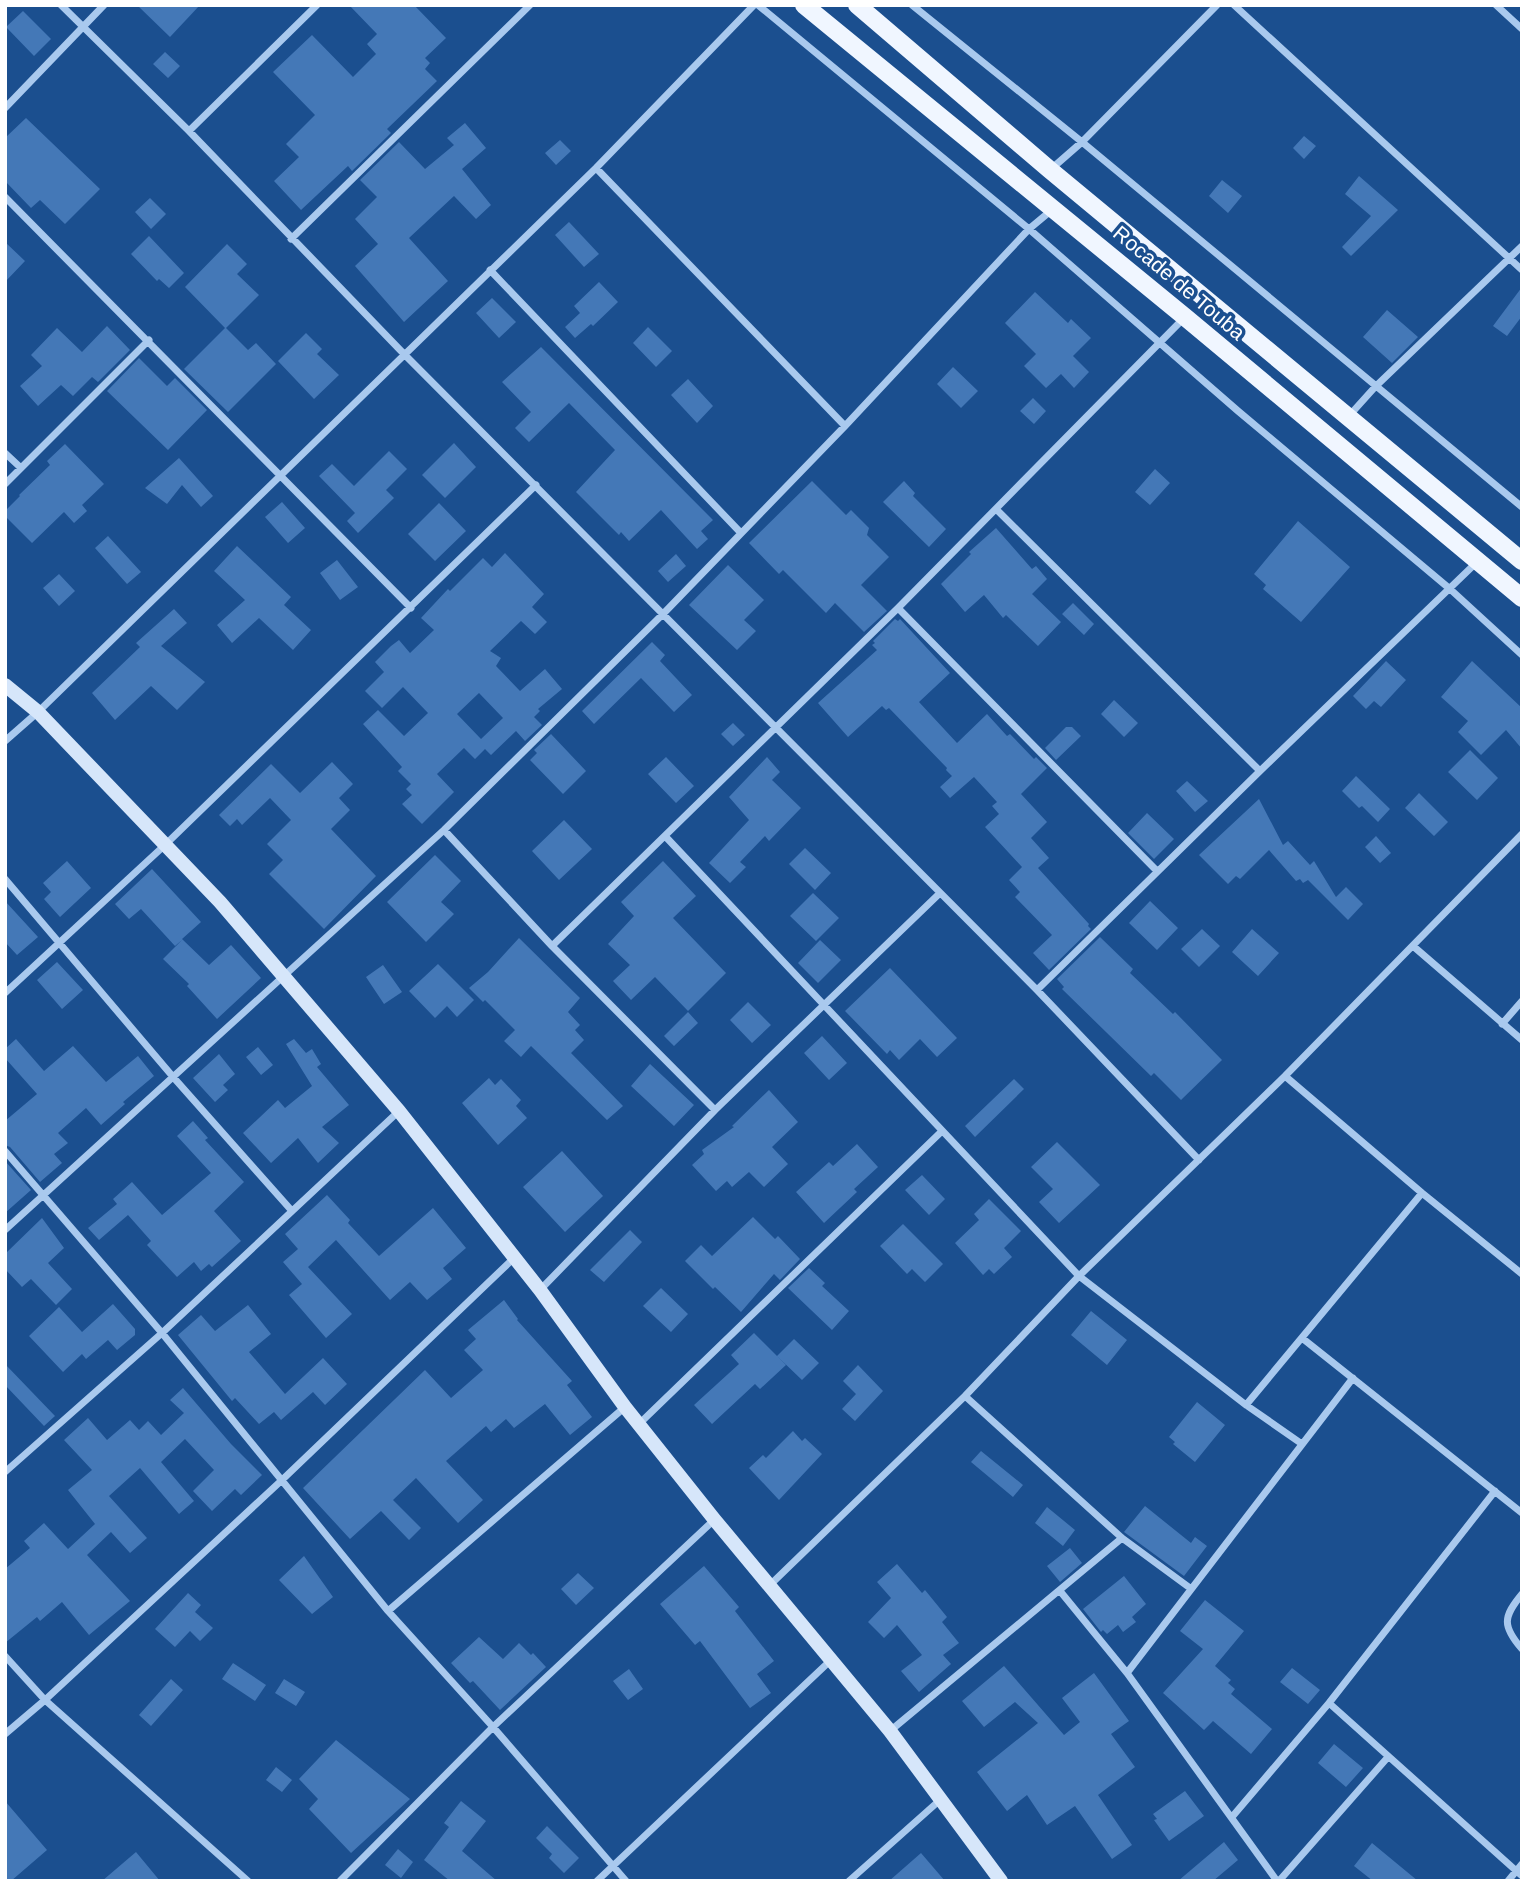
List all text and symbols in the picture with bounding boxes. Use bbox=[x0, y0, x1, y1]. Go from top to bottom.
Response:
street label: Rocade de Touba bbox=[1109, 221, 1250, 344]

